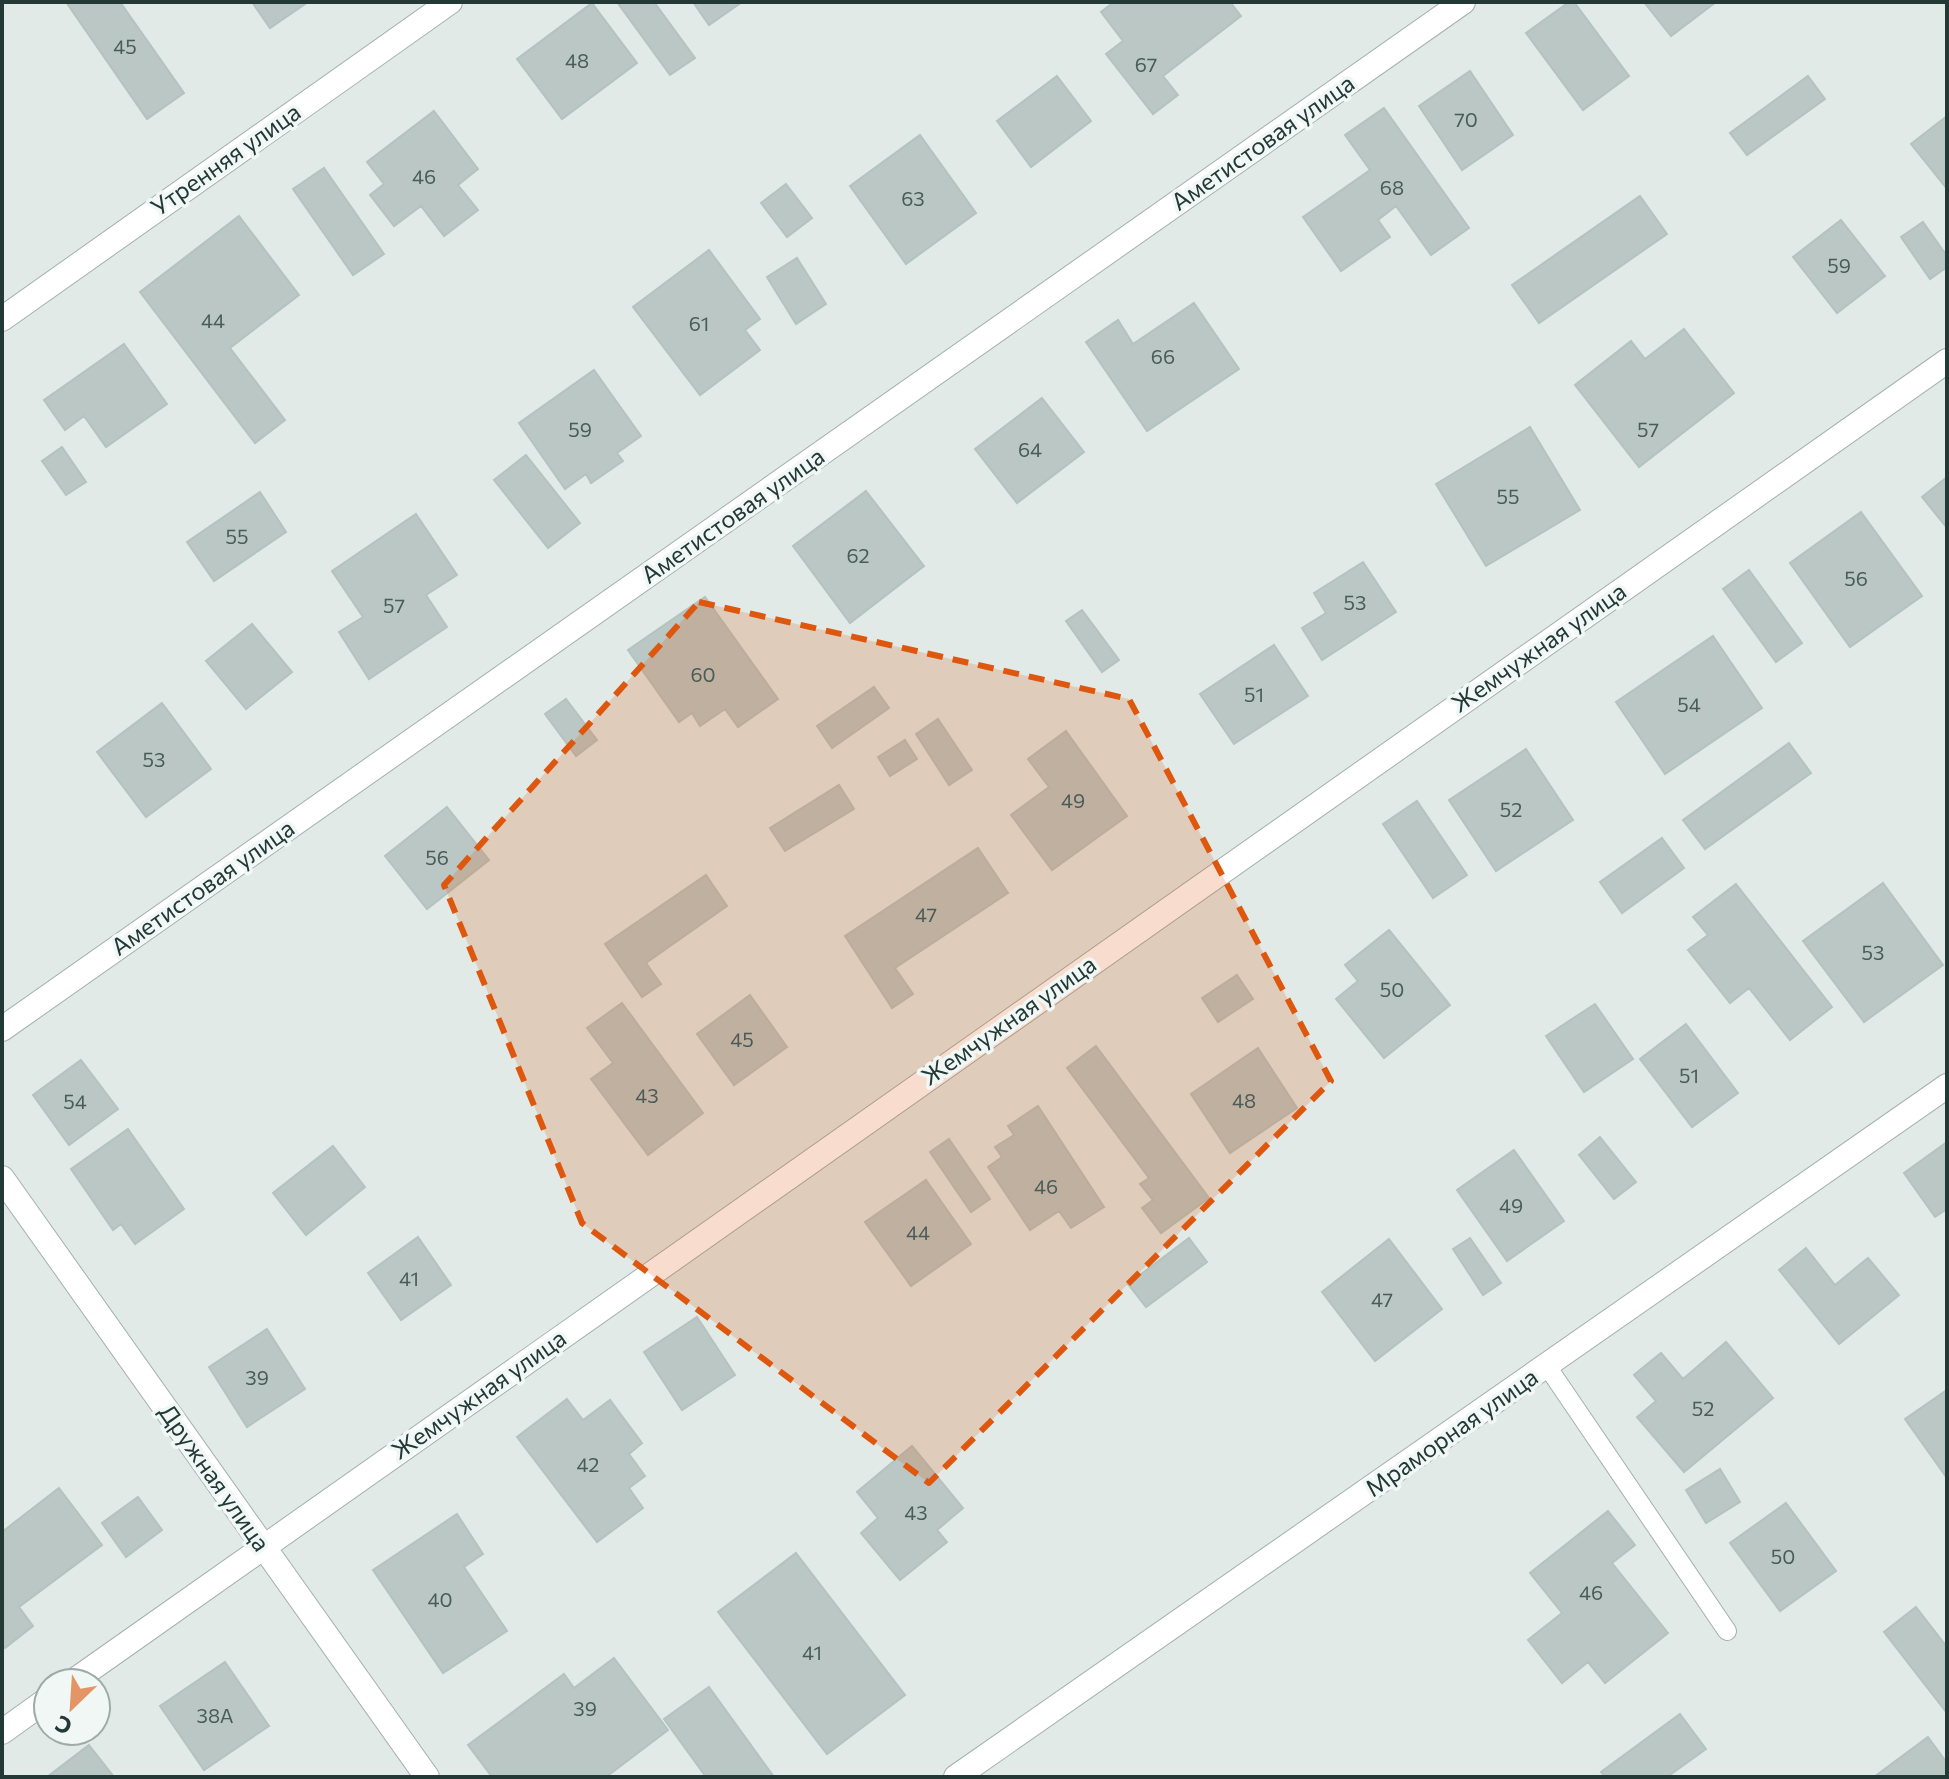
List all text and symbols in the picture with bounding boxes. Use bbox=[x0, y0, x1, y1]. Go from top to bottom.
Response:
house number: 45 bbox=[113, 34, 137, 58]
house number: 48 bbox=[565, 48, 589, 72]
house number: 67 bbox=[1135, 52, 1157, 76]
street label: Аметистовая улица bbox=[1165, 68, 1359, 216]
street label: Утренняя улица bbox=[145, 96, 306, 221]
house number: 70 bbox=[1454, 107, 1478, 131]
house number: 46 bbox=[412, 164, 436, 188]
house number: 68 bbox=[1380, 175, 1404, 199]
house number: 63 bbox=[901, 186, 925, 210]
house number: 59 bbox=[1827, 253, 1851, 277]
house number: 44 bbox=[201, 308, 225, 332]
house number: 61 bbox=[689, 311, 709, 335]
house number: 66 bbox=[1151, 344, 1175, 368]
house number: 59 bbox=[568, 417, 592, 441]
house number: 57 bbox=[1637, 417, 1659, 441]
house number: 64 bbox=[1018, 437, 1042, 461]
street label: Аметистовая улица bbox=[635, 441, 829, 589]
house number: 55 bbox=[1497, 484, 1519, 508]
house number: 55 bbox=[226, 524, 248, 548]
house number: 62 bbox=[846, 543, 870, 567]
house number: 56 bbox=[1844, 566, 1868, 590]
street label: Жемчужная улица bbox=[1445, 576, 1631, 718]
house number: 53 bbox=[1344, 590, 1366, 614]
house number: 57 bbox=[383, 593, 405, 617]
house number: 60 bbox=[690, 662, 716, 686]
house number: 51 bbox=[1244, 682, 1264, 706]
house number: 54 bbox=[1677, 692, 1701, 716]
house number: 53 bbox=[143, 747, 165, 771]
house number: 49 bbox=[1061, 788, 1085, 812]
house number: 52 bbox=[1500, 797, 1522, 821]
street label: Аметистовая улица bbox=[105, 813, 299, 961]
house number: 56 bbox=[425, 845, 449, 869]
house number: 47 bbox=[915, 902, 937, 926]
house number: 53 bbox=[1862, 940, 1884, 964]
street label: Жемчужная улица bbox=[915, 949, 1101, 1091]
house number: 50 bbox=[1380, 977, 1404, 1001]
house number: 45 bbox=[730, 1027, 754, 1051]
house number: 51 bbox=[1679, 1063, 1699, 1087]
house number: 43 bbox=[635, 1083, 659, 1107]
house number: 48 bbox=[1232, 1088, 1256, 1112]
house number: 54 bbox=[63, 1089, 87, 1113]
house number: 46 bbox=[1034, 1174, 1058, 1198]
house number: 49 bbox=[1499, 1193, 1523, 1217]
house number: 44 bbox=[906, 1220, 930, 1244]
house number: 41 bbox=[399, 1266, 419, 1290]
house number: 47 bbox=[1371, 1287, 1393, 1311]
street label: Жемчужная улица bbox=[385, 1323, 571, 1465]
street label: Мраморная улица bbox=[1359, 1361, 1543, 1502]
house number: 39 bbox=[245, 1365, 269, 1389]
house number: 52 bbox=[1692, 1396, 1714, 1420]
street label: Дружная улица bbox=[154, 1398, 277, 1556]
house number: 42 bbox=[577, 1452, 599, 1476]
house number: 43 bbox=[904, 1500, 928, 1524]
house number: 50 bbox=[1771, 1544, 1795, 1568]
house number: 46 bbox=[1579, 1580, 1603, 1604]
house number: 40 bbox=[427, 1587, 453, 1611]
house number: 41 bbox=[802, 1640, 822, 1664]
north arrow bbox=[32, 1667, 112, 1747]
house number: 39 bbox=[573, 1696, 597, 1720]
house number: 38А bbox=[197, 1703, 234, 1727]
text: С bbox=[51, 1710, 76, 1741]

